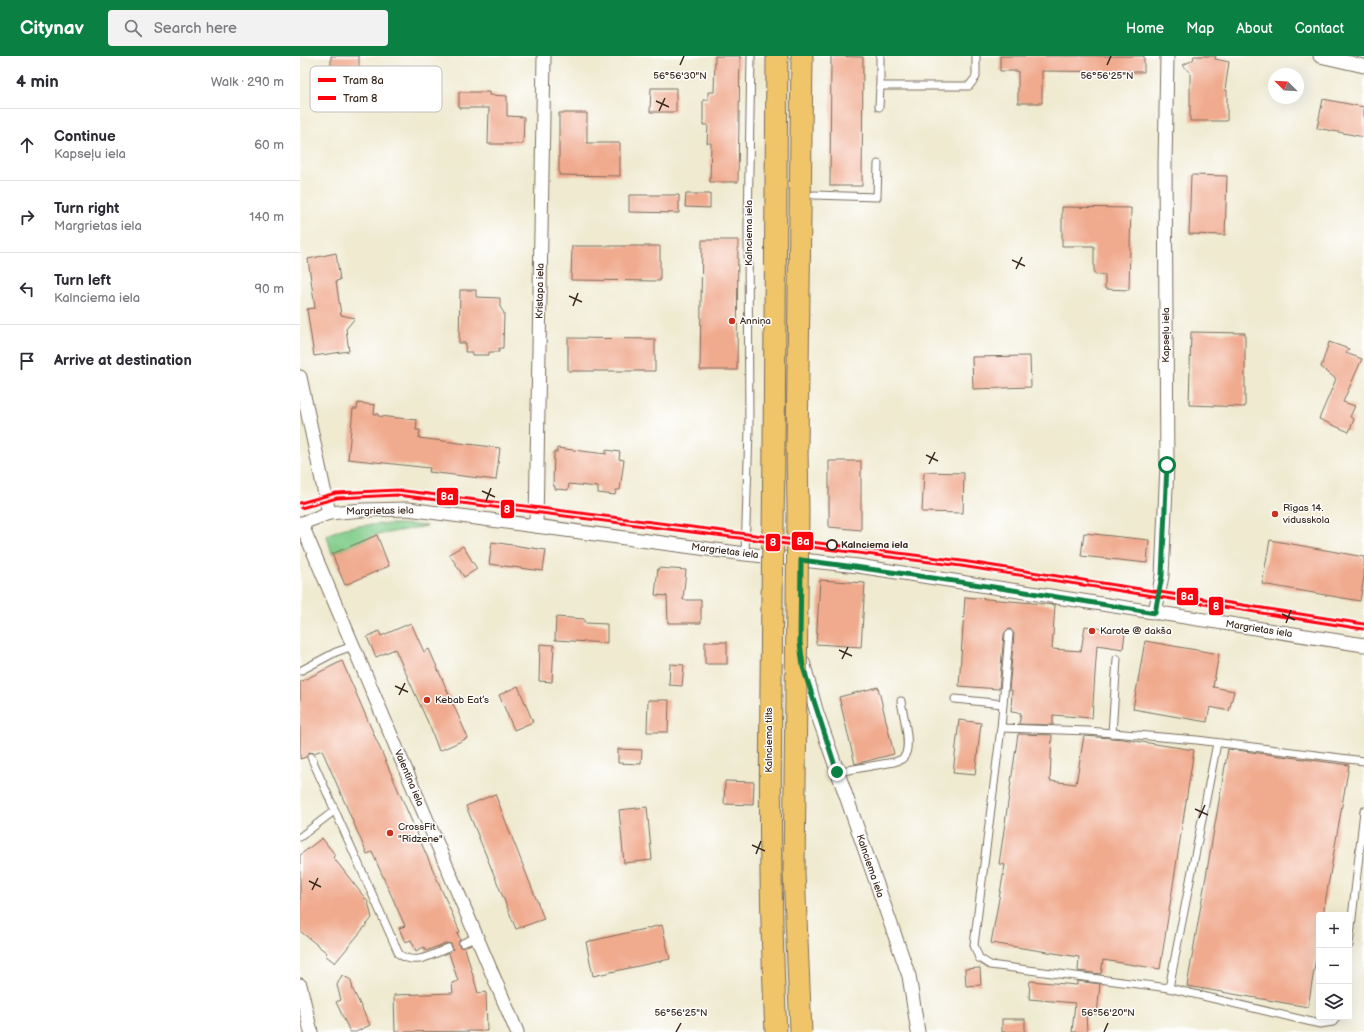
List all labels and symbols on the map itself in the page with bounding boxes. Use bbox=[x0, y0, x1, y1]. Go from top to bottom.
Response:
legend bbox=[310, 66, 442, 112]
north arrow bbox=[1268, 68, 1304, 104]
text: 56°56'30"N bbox=[653, 70, 707, 82]
text: 56°56'25"N bbox=[1080, 70, 1134, 82]
text: Tram 8a bbox=[343, 74, 384, 87]
text: Tram 8 bbox=[343, 92, 378, 105]
street label: Kalnciema iela bbox=[743, 200, 755, 266]
street label: Kristapa iela bbox=[534, 263, 546, 319]
street label: Kapseļu iela bbox=[1160, 307, 1172, 363]
place label: Anniņa bbox=[740, 315, 771, 327]
marker: Anniņa bbox=[727, 316, 737, 326]
route start bbox=[1158, 456, 1176, 474]
line badge: 8a bbox=[436, 487, 459, 506]
text: 8a bbox=[441, 490, 453, 503]
line badge: 8 bbox=[500, 499, 515, 519]
place label: Rīgas 14. vidusskola bbox=[1282, 502, 1330, 526]
text: 8 bbox=[504, 503, 511, 516]
street label: Margrietas iela bbox=[346, 504, 414, 518]
marker: Rīgas 14. vidusskola bbox=[1270, 509, 1280, 519]
line badge: 8a bbox=[791, 531, 814, 551]
line badge: 8 bbox=[765, 533, 781, 552]
text: 8a bbox=[797, 535, 809, 548]
text: 8 bbox=[770, 536, 777, 549]
marker: Kalnciema iela bbox=[826, 539, 838, 551]
place label: Kalnciema iela bbox=[841, 539, 909, 551]
street label: Margrietas iela bbox=[691, 541, 760, 561]
line badge: 8a bbox=[1176, 587, 1199, 606]
text: 8a bbox=[1181, 590, 1193, 603]
line badge: 8 bbox=[1208, 596, 1224, 616]
text: 8 bbox=[1213, 600, 1220, 613]
street label: Margrietas iela bbox=[1225, 618, 1294, 640]
place label: Karote @ dakša bbox=[1100, 625, 1172, 637]
marker: Karote @ dakša bbox=[1087, 626, 1097, 636]
place label: Kebab Eat’s bbox=[435, 694, 489, 706]
marker: Kebab Eat’s bbox=[422, 695, 432, 705]
street label: Kalnciema tilts bbox=[763, 707, 775, 773]
street label: Valentīna iela bbox=[392, 748, 426, 808]
route end bbox=[828, 763, 846, 781]
place label: CrossFit "Rīdzene" bbox=[398, 821, 443, 845]
marker: CrossFit "Rīdzene" bbox=[385, 828, 395, 838]
street label: Kalnciema iela bbox=[854, 833, 887, 900]
text: 56°56'25"N bbox=[654, 1007, 708, 1019]
text: 56°56'20"N bbox=[1081, 1007, 1135, 1019]

